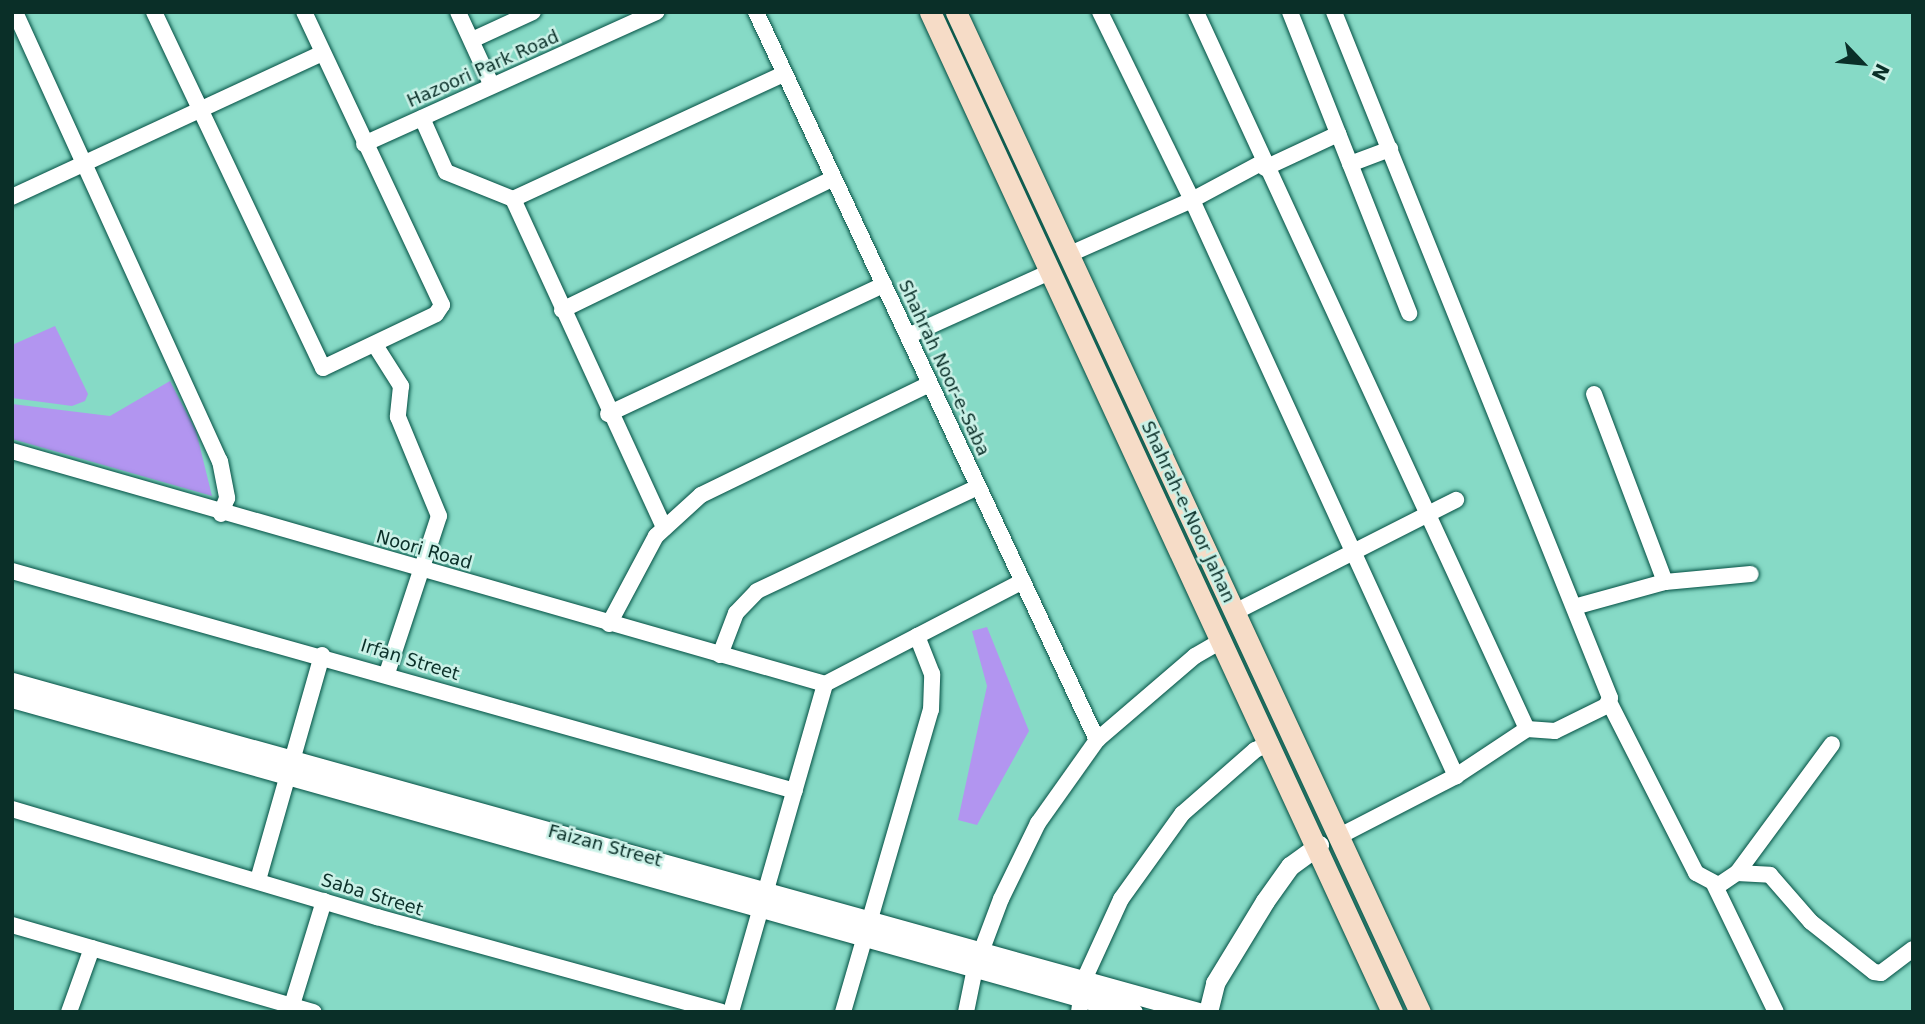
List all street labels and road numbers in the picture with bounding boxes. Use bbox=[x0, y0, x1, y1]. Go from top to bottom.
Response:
street label: Hazoori Park Road bbox=[404, 26, 562, 112]
street label: Shahrah Noor-e-Saba bbox=[894, 277, 994, 459]
street label: Shahrah-e-Noor Jahan bbox=[1136, 418, 1240, 606]
street label: Noori Road bbox=[374, 526, 474, 574]
street label: Irfan Street bbox=[358, 635, 462, 685]
street label: Faizan Street bbox=[546, 820, 664, 872]
street label: Saba Street bbox=[318, 869, 426, 921]

